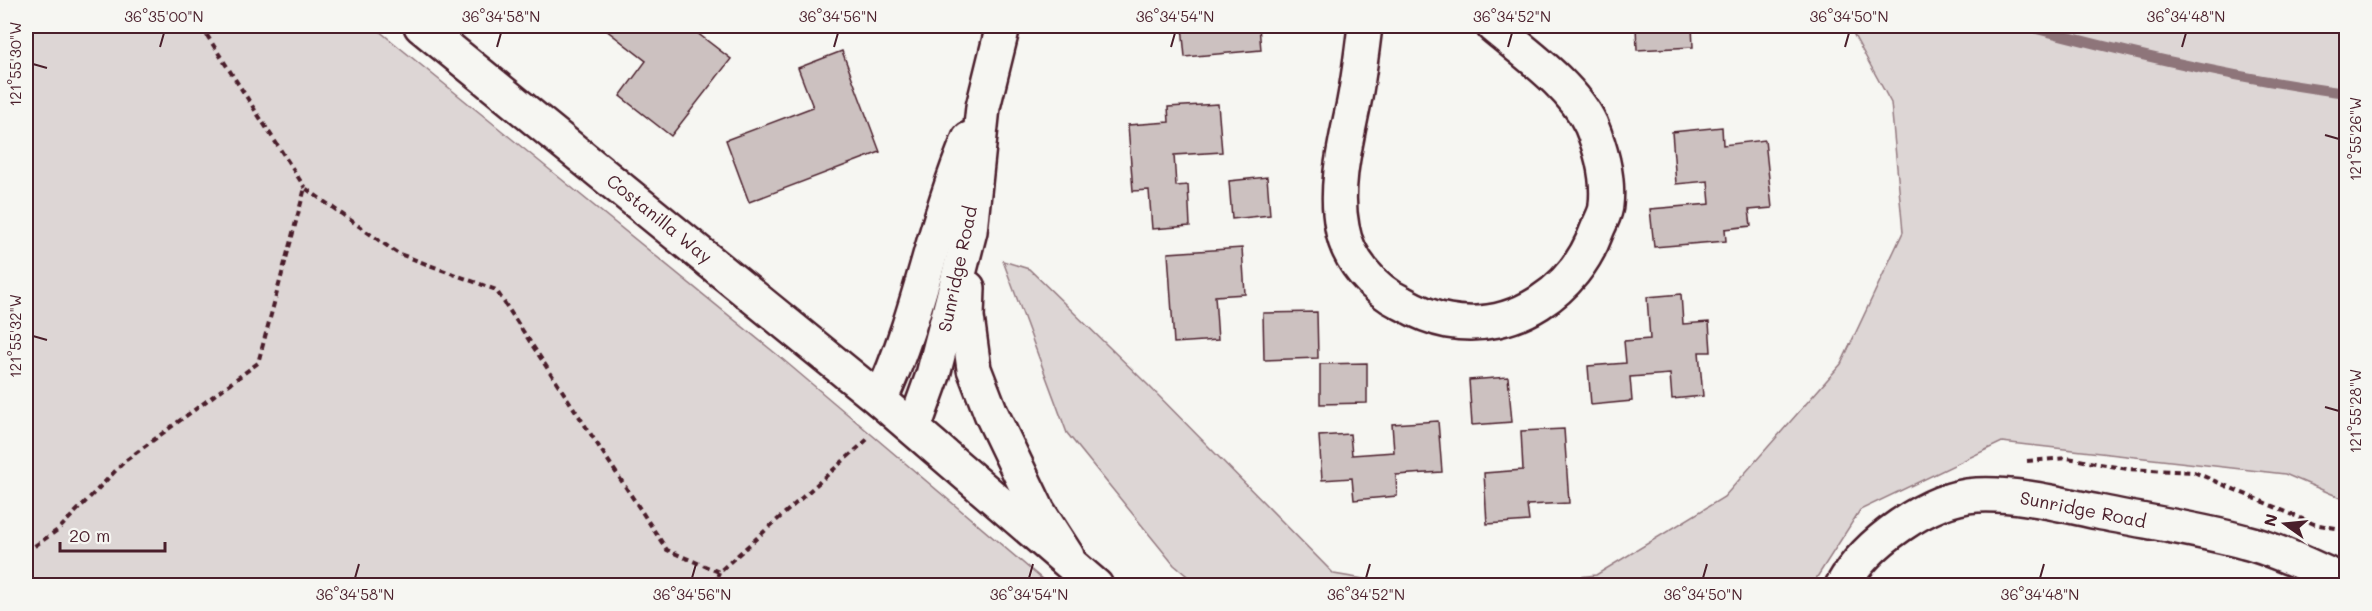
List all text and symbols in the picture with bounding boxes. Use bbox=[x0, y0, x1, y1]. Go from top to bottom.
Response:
text: 36°35'00"N bbox=[124, 6, 204, 26]
text: 36°34'58"N bbox=[462, 6, 540, 26]
text: 36°34'56"N bbox=[799, 6, 877, 26]
text: 36°34'54"N bbox=[1136, 6, 1214, 26]
text: 36°34'52"N bbox=[1473, 6, 1551, 26]
text: 36°34'50"N bbox=[1810, 6, 1888, 26]
text: 36°34'48"N bbox=[2147, 6, 2225, 26]
text: 121°55'30"W bbox=[5, 22, 25, 106]
text: 121°55'26"W bbox=[2345, 97, 2365, 181]
street label: Costanilla Way bbox=[602, 168, 717, 268]
street label: Sunridge Road bbox=[932, 204, 982, 334]
text: 121°55'32"W bbox=[5, 294, 25, 378]
text: 121°55'28"W bbox=[2345, 369, 2365, 453]
street label: Sunridge Road bbox=[2018, 485, 2148, 533]
north arrow bbox=[2255, 494, 2315, 554]
text: N bbox=[2258, 511, 2282, 529]
scale bar bbox=[60, 515, 165, 553]
text: 20 m bbox=[69, 523, 110, 547]
text: 36°34'58"N bbox=[316, 584, 394, 604]
text: 36°34'56"N bbox=[653, 584, 731, 604]
text: 36°34'54"N bbox=[990, 584, 1068, 604]
text: 36°34'52"N bbox=[1327, 584, 1405, 604]
text: 36°34'50"N bbox=[1664, 584, 1742, 604]
text: 36°34'48"N bbox=[2001, 584, 2079, 604]

